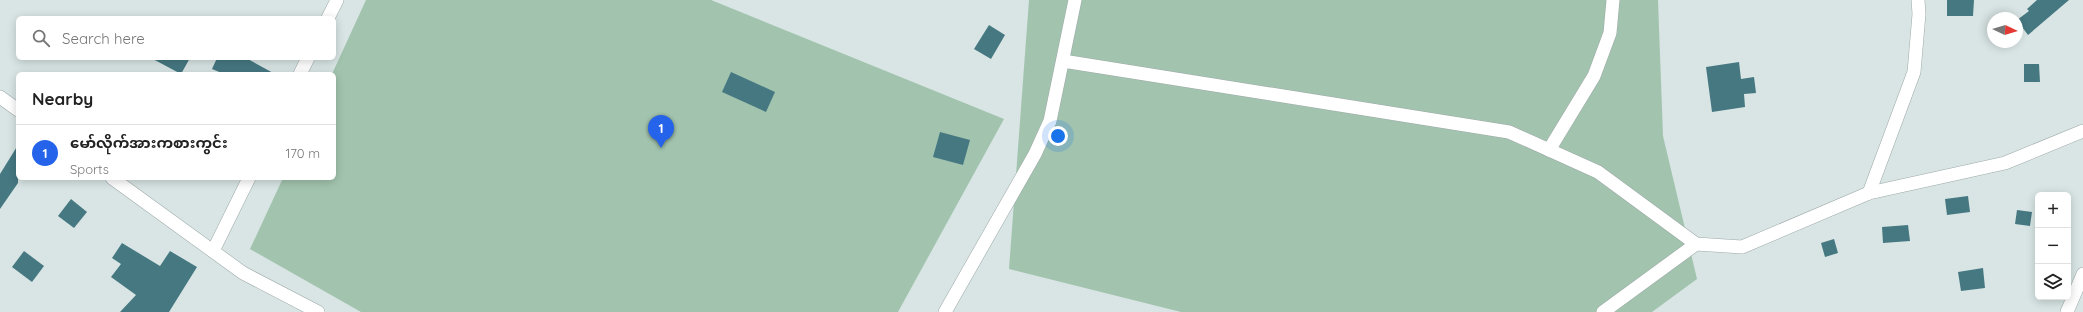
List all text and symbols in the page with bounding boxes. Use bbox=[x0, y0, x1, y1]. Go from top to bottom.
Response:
north arrow bbox=[1987, 12, 2023, 48]
search box bbox=[16, 16, 336, 60]
icon: search bbox=[30, 27, 52, 49]
text: Search here bbox=[62, 29, 145, 48]
text: Nearby bbox=[32, 88, 93, 109]
pin: 1 bbox=[648, 115, 674, 148]
your location bbox=[1048, 126, 1068, 146]
text: မော်လိုက်အားကစားကွင်း bbox=[70, 133, 228, 152]
text: 1 bbox=[42, 145, 48, 161]
text: 170 m bbox=[285, 145, 320, 161]
text: Sports bbox=[70, 161, 109, 177]
map controls bbox=[2035, 192, 2071, 300]
button: + bbox=[2035, 192, 2071, 228]
button: − bbox=[2035, 228, 2071, 264]
button: layers bbox=[2035, 264, 2071, 300]

